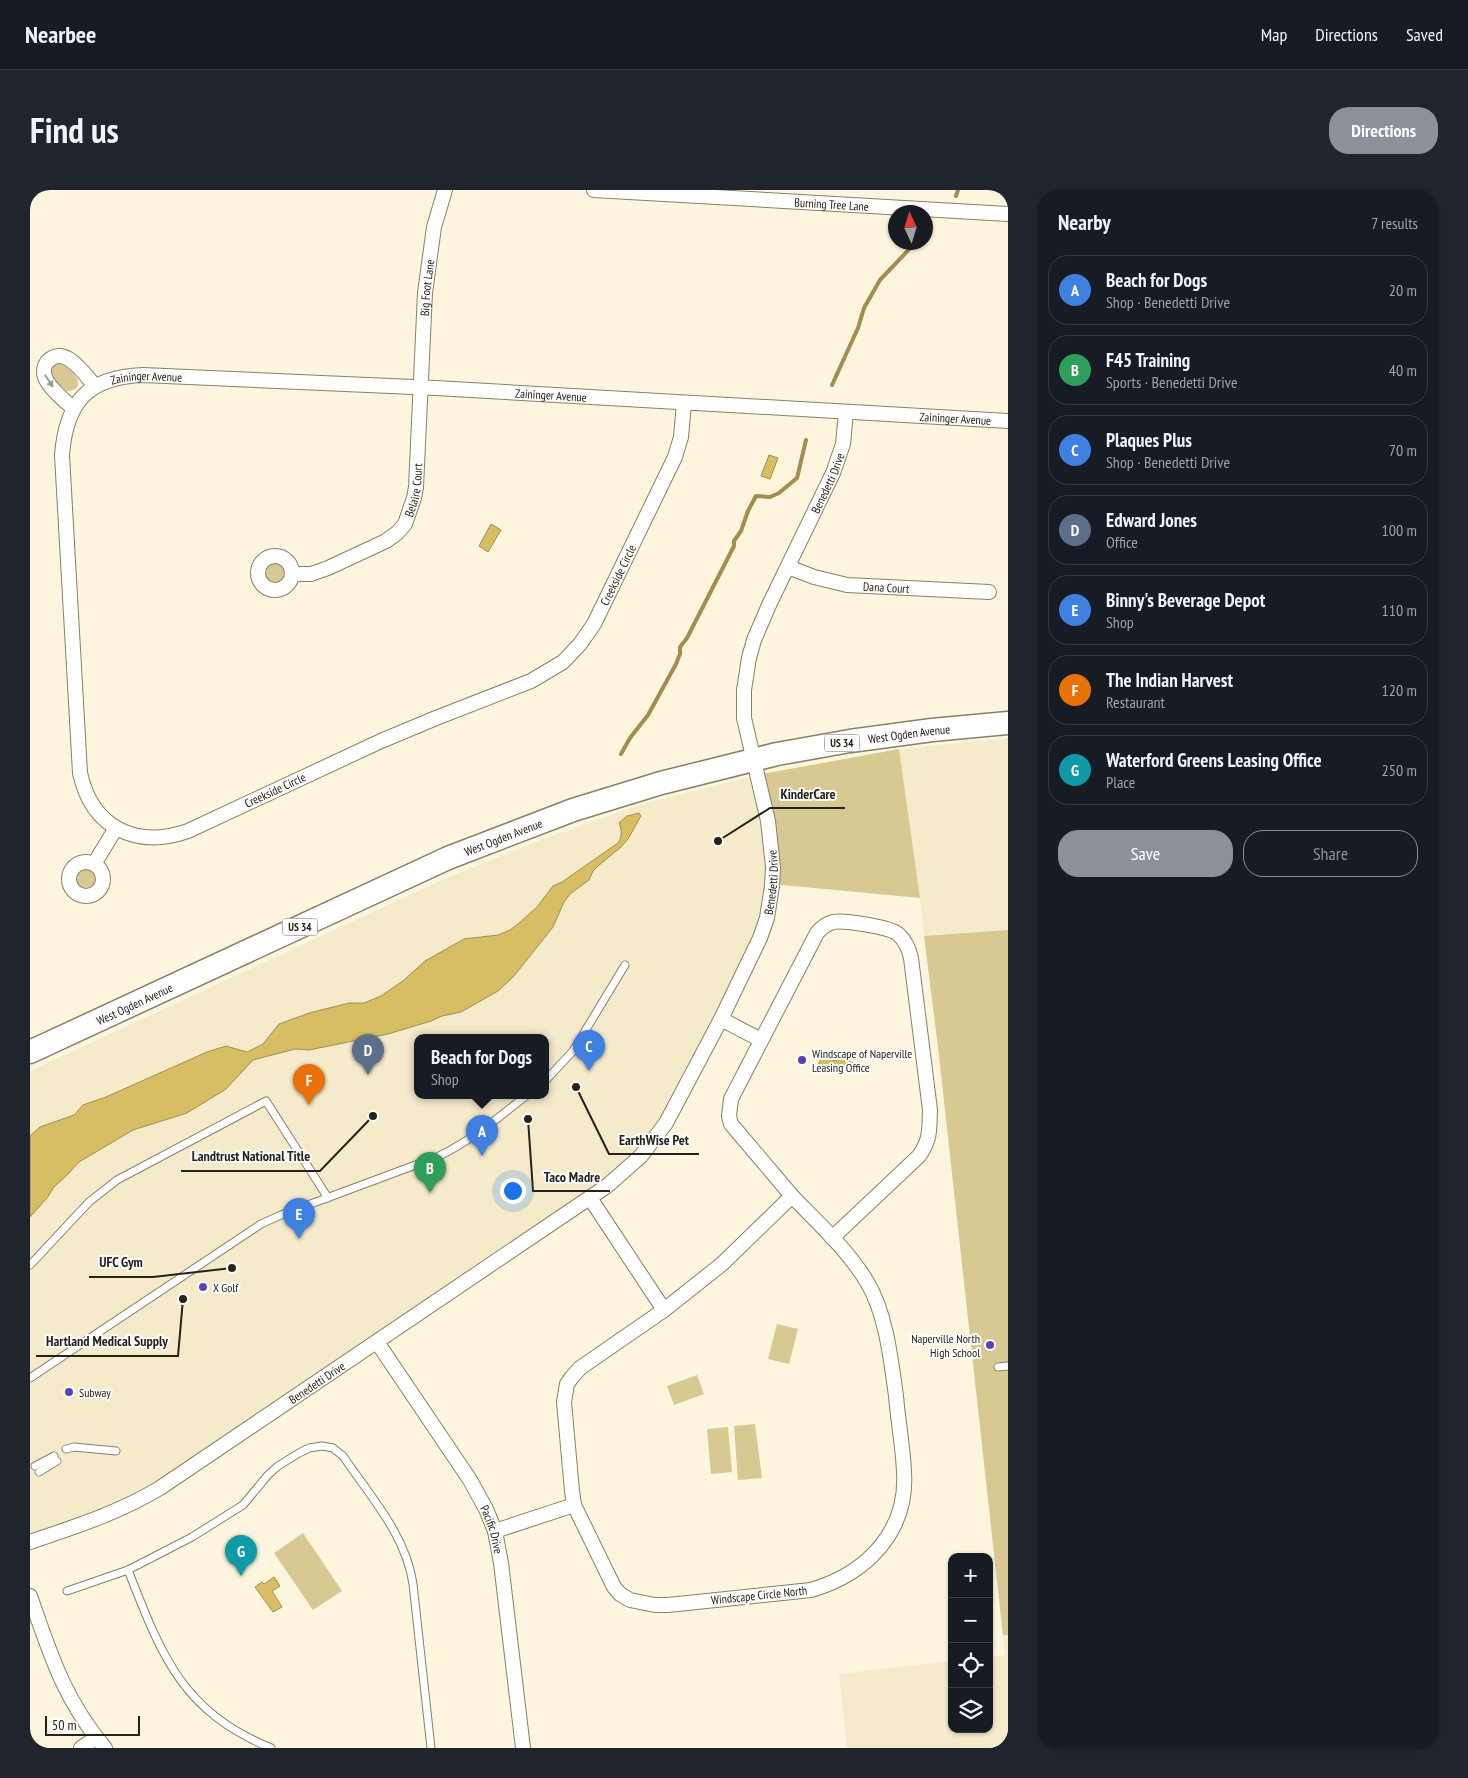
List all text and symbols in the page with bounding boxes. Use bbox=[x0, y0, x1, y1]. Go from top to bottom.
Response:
text: Nearbee bbox=[25, 19, 96, 50]
text: Map bbox=[1261, 23, 1287, 46]
text: Directions bbox=[1315, 23, 1378, 46]
text: Saved bbox=[1406, 23, 1443, 46]
text: Find us bbox=[30, 107, 119, 153]
button: Directions bbox=[1329, 107, 1438, 154]
street label: Burning Tree Lane bbox=[794, 194, 869, 213]
north arrow bbox=[888, 205, 933, 250]
text: Nearby bbox=[1058, 209, 1111, 236]
text: 7 results bbox=[1371, 213, 1418, 233]
street label: Big Foot Lane bbox=[416, 258, 437, 316]
text: Beach for Dogs bbox=[1106, 268, 1207, 292]
text: A bbox=[1071, 280, 1079, 300]
text: 20 m bbox=[1389, 280, 1417, 300]
text: Shop · Benedetti Drive bbox=[1106, 292, 1230, 312]
text: F45 Training bbox=[1106, 348, 1190, 372]
text: B bbox=[1071, 360, 1079, 380]
text: 40 m bbox=[1389, 360, 1417, 380]
street label: Zaininger Avenue bbox=[109, 367, 183, 387]
text: Sports · Benedetti Drive bbox=[1106, 372, 1238, 392]
one-way arrow bbox=[44, 375, 54, 388]
street label: Zaininger Avenue bbox=[515, 385, 587, 404]
street label: Zaininger Avenue bbox=[919, 408, 992, 428]
text: Plaques Plus bbox=[1106, 428, 1192, 452]
text: C bbox=[1071, 440, 1079, 460]
text: 70 m bbox=[1389, 440, 1417, 460]
street label: Benedetti Drive bbox=[807, 451, 847, 516]
text: Shop · Benedetti Drive bbox=[1106, 452, 1230, 472]
street label: Belaire Court bbox=[401, 462, 425, 519]
text: Edward Jones bbox=[1106, 508, 1197, 532]
text: D bbox=[1071, 520, 1079, 540]
text: 100 m bbox=[1382, 520, 1417, 540]
text: Office bbox=[1106, 532, 1138, 552]
street label: Creekside Circle bbox=[597, 542, 639, 608]
street label: Dana Court bbox=[863, 578, 910, 596]
text: Binny's Beverage Depot bbox=[1106, 588, 1265, 612]
text: E bbox=[1072, 600, 1078, 620]
text: 110 m bbox=[1382, 600, 1417, 620]
text: Shop bbox=[1106, 612, 1134, 632]
text: The Indian Harvest bbox=[1106, 668, 1233, 692]
text: F bbox=[1072, 680, 1078, 700]
text: 120 m bbox=[1382, 680, 1417, 700]
text: Restaurant bbox=[1106, 692, 1165, 712]
street label: West Ogden Avenue bbox=[867, 721, 951, 746]
road number: US 34 bbox=[824, 734, 860, 752]
text: Waterford Greens Leasing Office bbox=[1106, 748, 1322, 772]
text: G bbox=[1071, 760, 1079, 780]
text: 250 m bbox=[1382, 760, 1417, 780]
street label: Creekside Circle bbox=[242, 769, 308, 811]
text: Place bbox=[1106, 772, 1135, 792]
callout: KinderCare bbox=[770, 779, 845, 808]
text: KinderCare bbox=[780, 785, 836, 803]
street label: West Ogden Avenue bbox=[462, 815, 544, 859]
button: Save bbox=[1058, 830, 1233, 877]
button: Share bbox=[1243, 830, 1418, 877]
street label: Benedetti Drive bbox=[760, 849, 781, 916]
road number: US 34 bbox=[282, 919, 318, 936]
street label: West Ogden Avenue bbox=[94, 979, 175, 1028]
pin: C bbox=[573, 1030, 605, 1071]
pin: D bbox=[352, 1034, 384, 1075]
popup bbox=[414, 1034, 549, 1099]
text: Beach for Dogs bbox=[431, 1045, 532, 1069]
place label: Windscape of Naperville Leasing Office bbox=[812, 1046, 912, 1075]
marker: Windscape of Naperville Leasing Office bbox=[796, 1054, 808, 1066]
pin: F bbox=[293, 1064, 325, 1105]
text: Shop bbox=[431, 1069, 459, 1089]
pin: A bbox=[466, 1115, 498, 1156]
callout: EarthWise Pet bbox=[609, 1125, 699, 1154]
text: EarthWise Pet bbox=[619, 1131, 689, 1149]
callout: Landtrust National Title bbox=[181, 1142, 320, 1171]
text: Landtrust National Title bbox=[192, 1147, 310, 1165]
pin: B bbox=[414, 1152, 446, 1193]
callout: Taco Madre bbox=[533, 1162, 610, 1191]
text: Taco Madre bbox=[544, 1168, 600, 1186]
your location bbox=[500, 1178, 526, 1204]
pin: E bbox=[283, 1198, 315, 1239]
callout: UFC Gym bbox=[89, 1248, 153, 1277]
text: UFC Gym bbox=[99, 1253, 143, 1271]
place label: X Golf bbox=[213, 1280, 239, 1295]
marker: X Golf bbox=[197, 1281, 209, 1293]
callout: Hartland Medical Supply bbox=[36, 1327, 178, 1356]
place label: Naperville North High School bbox=[911, 1331, 980, 1360]
text: Hartland Medical Supply bbox=[46, 1332, 168, 1350]
marker: Naperville North High School bbox=[984, 1339, 996, 1351]
street label: Benedetti Drive bbox=[286, 1358, 348, 1407]
place label: Subway bbox=[79, 1385, 111, 1400]
marker: Subway bbox=[63, 1386, 75, 1398]
street label: Pacific Drive bbox=[478, 1502, 507, 1555]
pin: G bbox=[225, 1535, 257, 1576]
map controls bbox=[948, 1553, 993, 1733]
button: + bbox=[948, 1553, 993, 1598]
street label: Windscape Circle North bbox=[710, 1582, 808, 1608]
button: − bbox=[948, 1598, 993, 1643]
button: locate bbox=[948, 1643, 993, 1688]
button: layers bbox=[948, 1688, 993, 1733]
scale bar bbox=[45, 1713, 140, 1736]
text: 50 m bbox=[52, 1716, 77, 1734]

